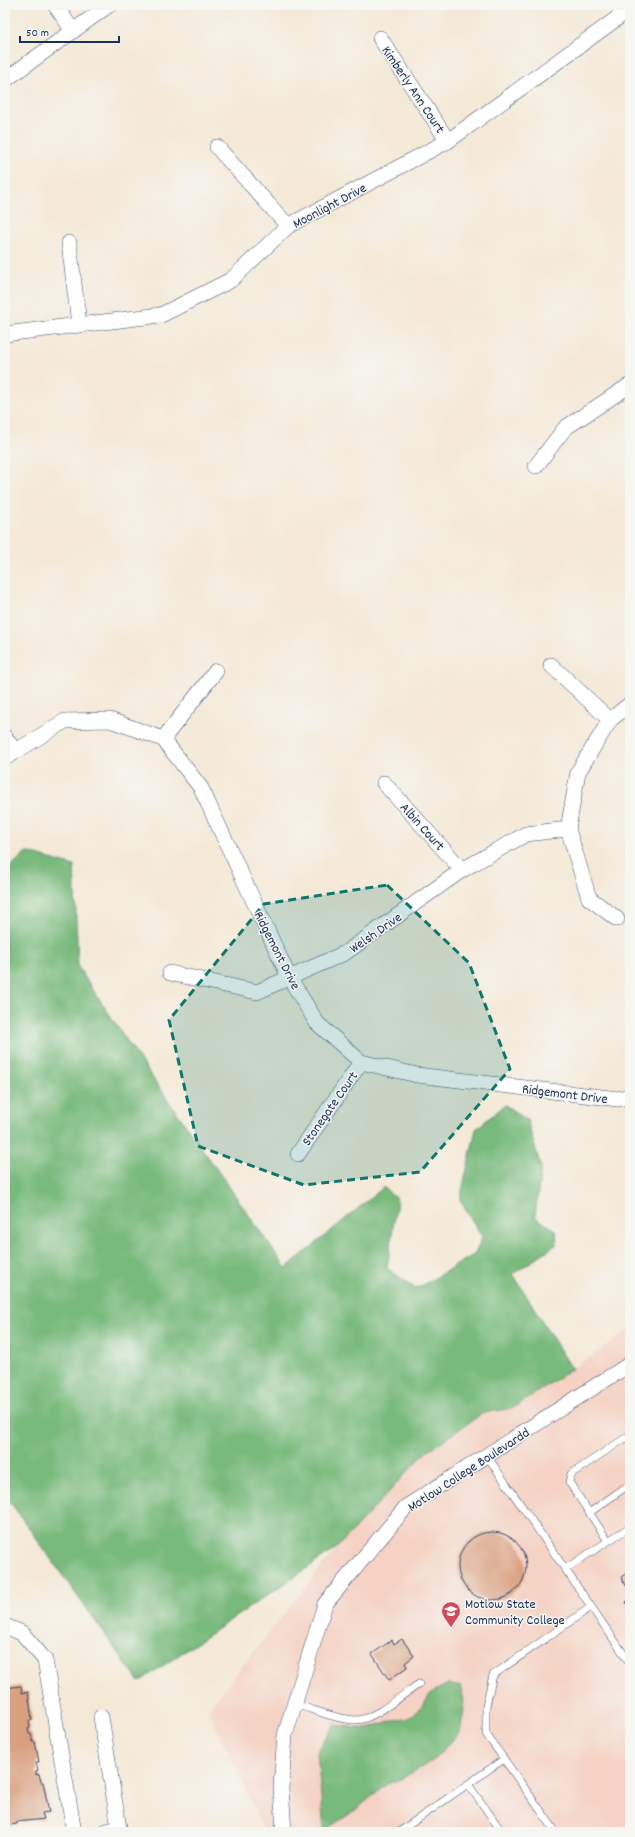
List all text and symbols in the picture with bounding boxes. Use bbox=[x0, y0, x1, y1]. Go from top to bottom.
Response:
scale bar bbox=[20, 18, 119, 44]
text: 50 m bbox=[26, 25, 49, 42]
street label: Kimberly Ann Court bbox=[376, 42, 449, 138]
street label: Moonlight Drive bbox=[290, 179, 370, 235]
street label: Albin Court bbox=[394, 799, 449, 856]
street label: Ridgemont Drive bbox=[248, 908, 305, 994]
street label: Welsh Drive bbox=[346, 908, 406, 959]
street label: Stonegate Court bbox=[298, 1068, 364, 1151]
street label: Ridgemont Drive bbox=[521, 1080, 609, 1110]
street label: Motlow College Boulevardd bbox=[404, 1424, 534, 1518]
place label: Motlow State Community College bbox=[465, 1595, 565, 1631]
school or university icon: Motlow State Community College bbox=[440, 1600, 462, 1628]

